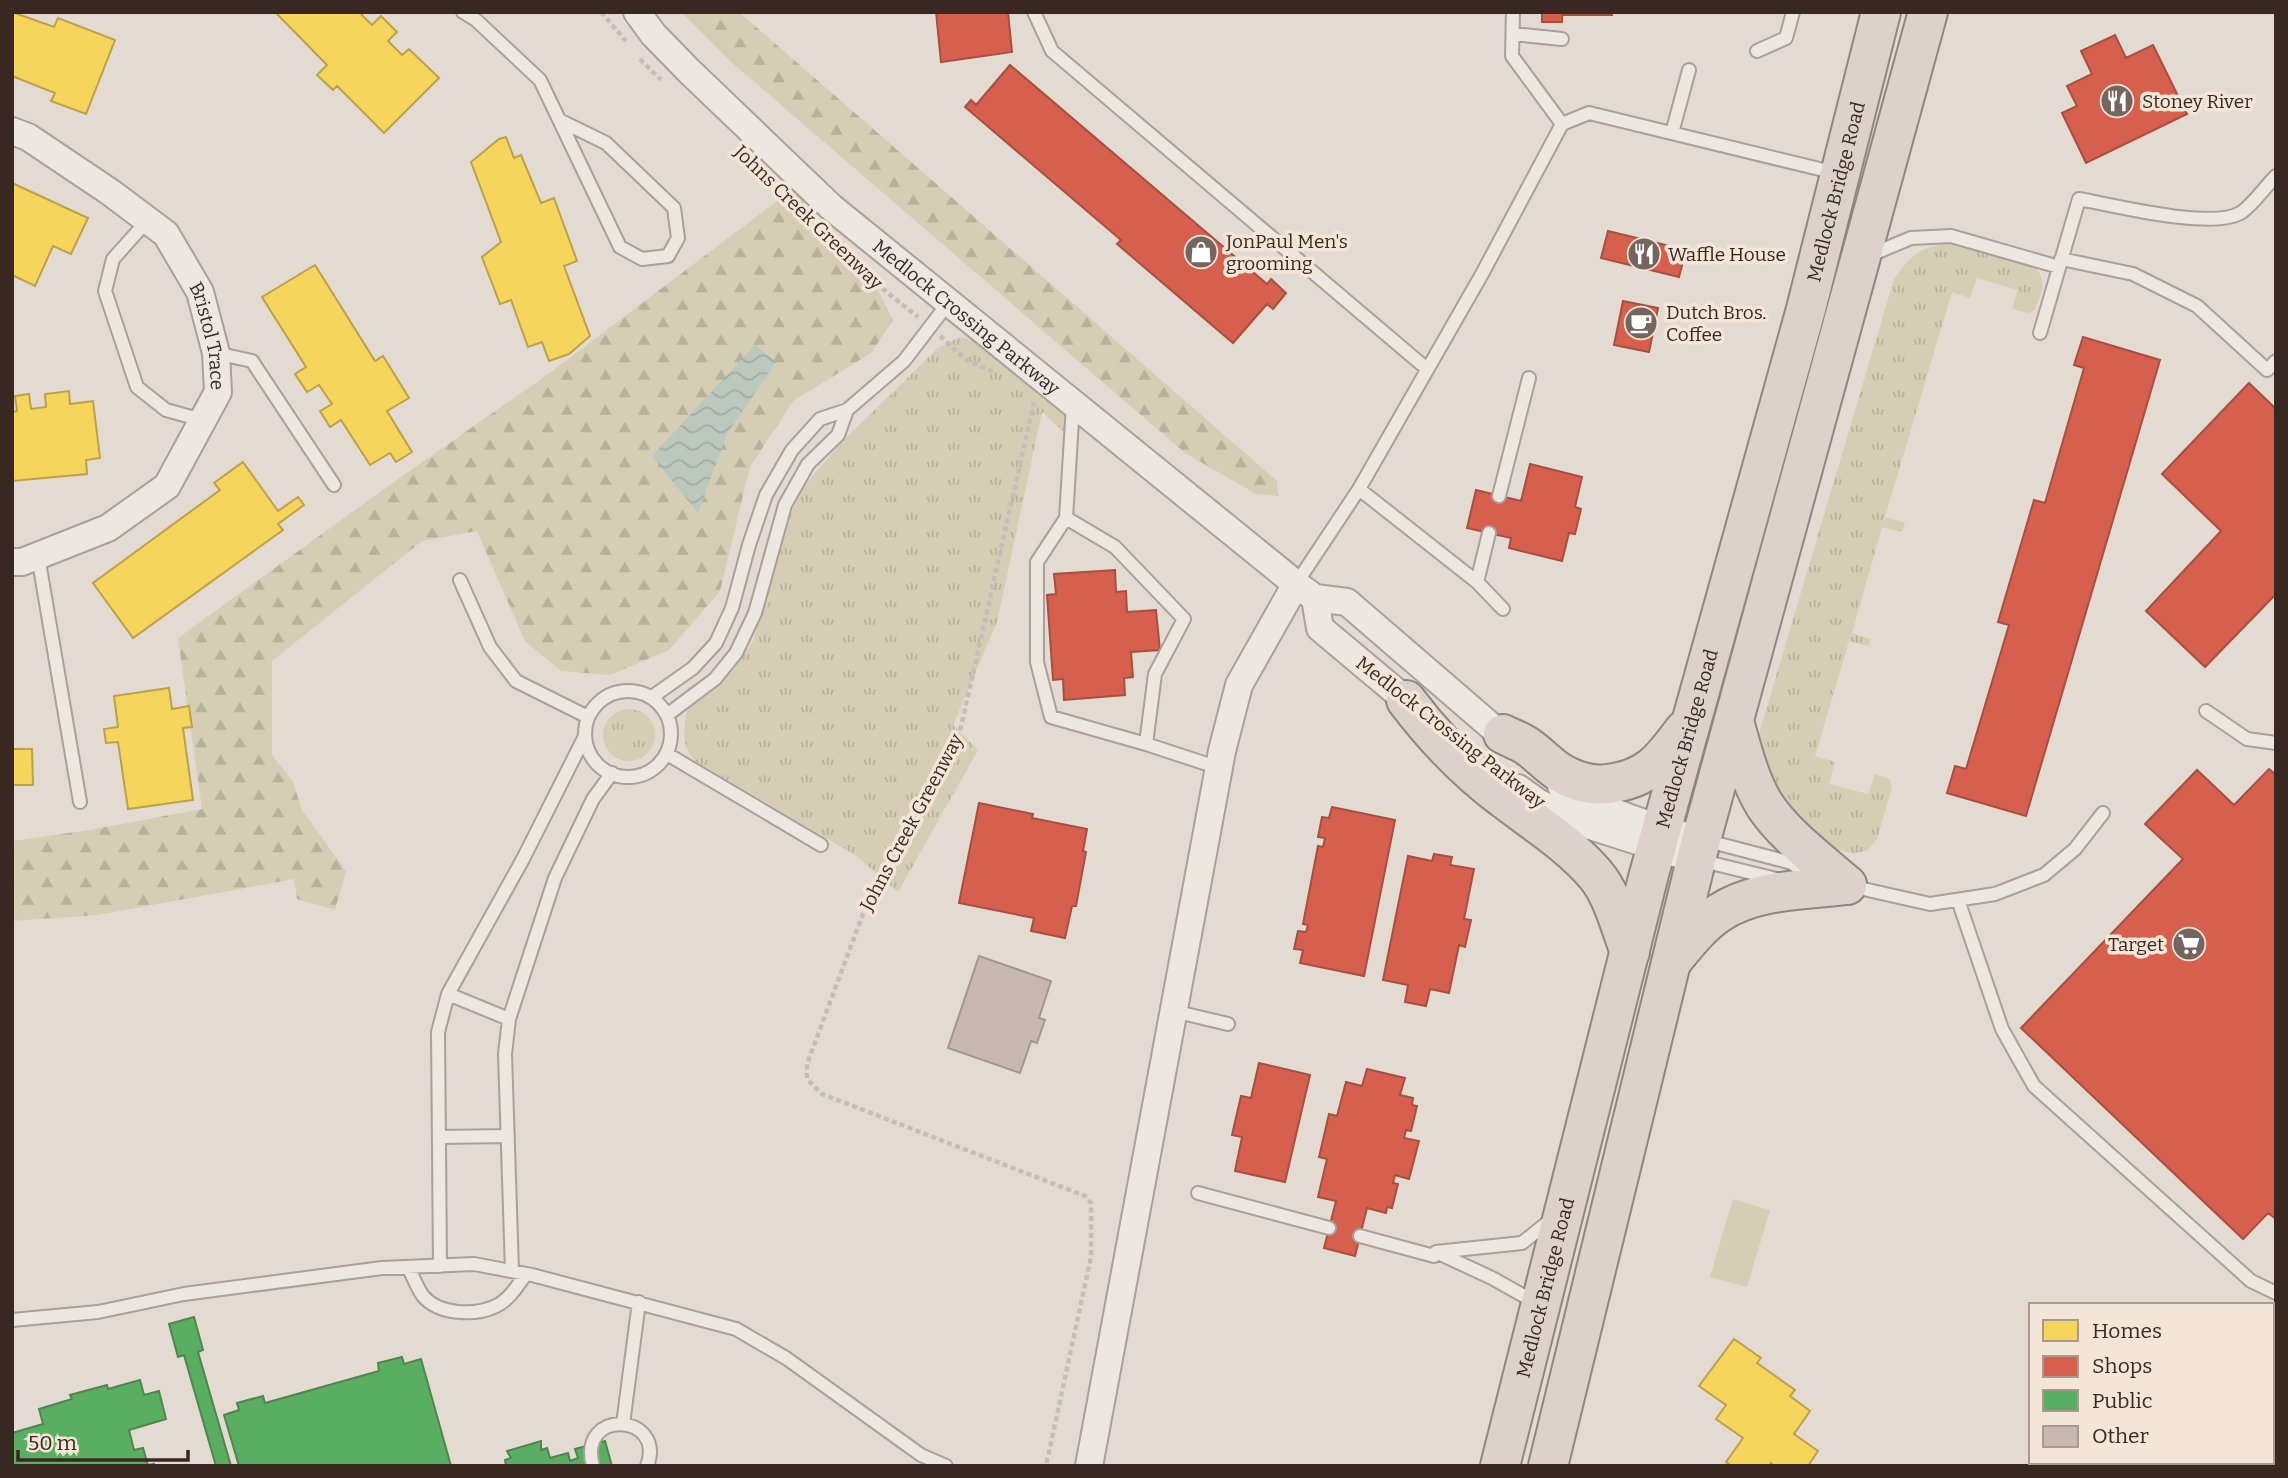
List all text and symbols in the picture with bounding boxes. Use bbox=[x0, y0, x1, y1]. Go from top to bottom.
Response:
restaurant icon: Stoney River bbox=[2098, 82, 2136, 120]
place label: Stoney River bbox=[2142, 90, 2253, 113]
street label: Medlock Bridge Road bbox=[1802, 99, 1870, 284]
street label: Johns Creek Greenway bbox=[729, 140, 888, 295]
place label: JonPaul Men's grooming bbox=[1225, 230, 1348, 275]
shop icon: JonPaul Men's grooming bbox=[1182, 233, 1220, 271]
street label: Medlock Crossing Parkway bbox=[868, 235, 1065, 401]
restaurant icon: Waffle House bbox=[1625, 235, 1663, 273]
place label: Waffle House bbox=[1668, 243, 1786, 266]
street label: Bristol Trace bbox=[184, 278, 229, 391]
place label: Dutch Bros. Coffee bbox=[1666, 301, 1766, 346]
cafe icon: Dutch Bros. Coffee bbox=[1622, 304, 1660, 342]
street label: Medlock Bridge Road bbox=[1651, 647, 1723, 831]
street label: Medlock Crossing Parkway bbox=[1351, 651, 1551, 814]
street label: Johns Creek Greenway bbox=[854, 729, 968, 916]
supermarket icon: Target bbox=[2170, 925, 2208, 963]
place label: Target bbox=[2108, 933, 2164, 956]
street label: Medlock Bridge Road bbox=[1512, 1195, 1579, 1380]
legend bbox=[2029, 1303, 2274, 1464]
text: Homes bbox=[2092, 1318, 2162, 1344]
text: Shops bbox=[2092, 1353, 2152, 1379]
text: Public bbox=[2092, 1388, 2153, 1414]
scale bar bbox=[18, 1418, 187, 1462]
text: Other bbox=[2092, 1423, 2149, 1449]
text: 50 m bbox=[28, 1430, 77, 1456]

